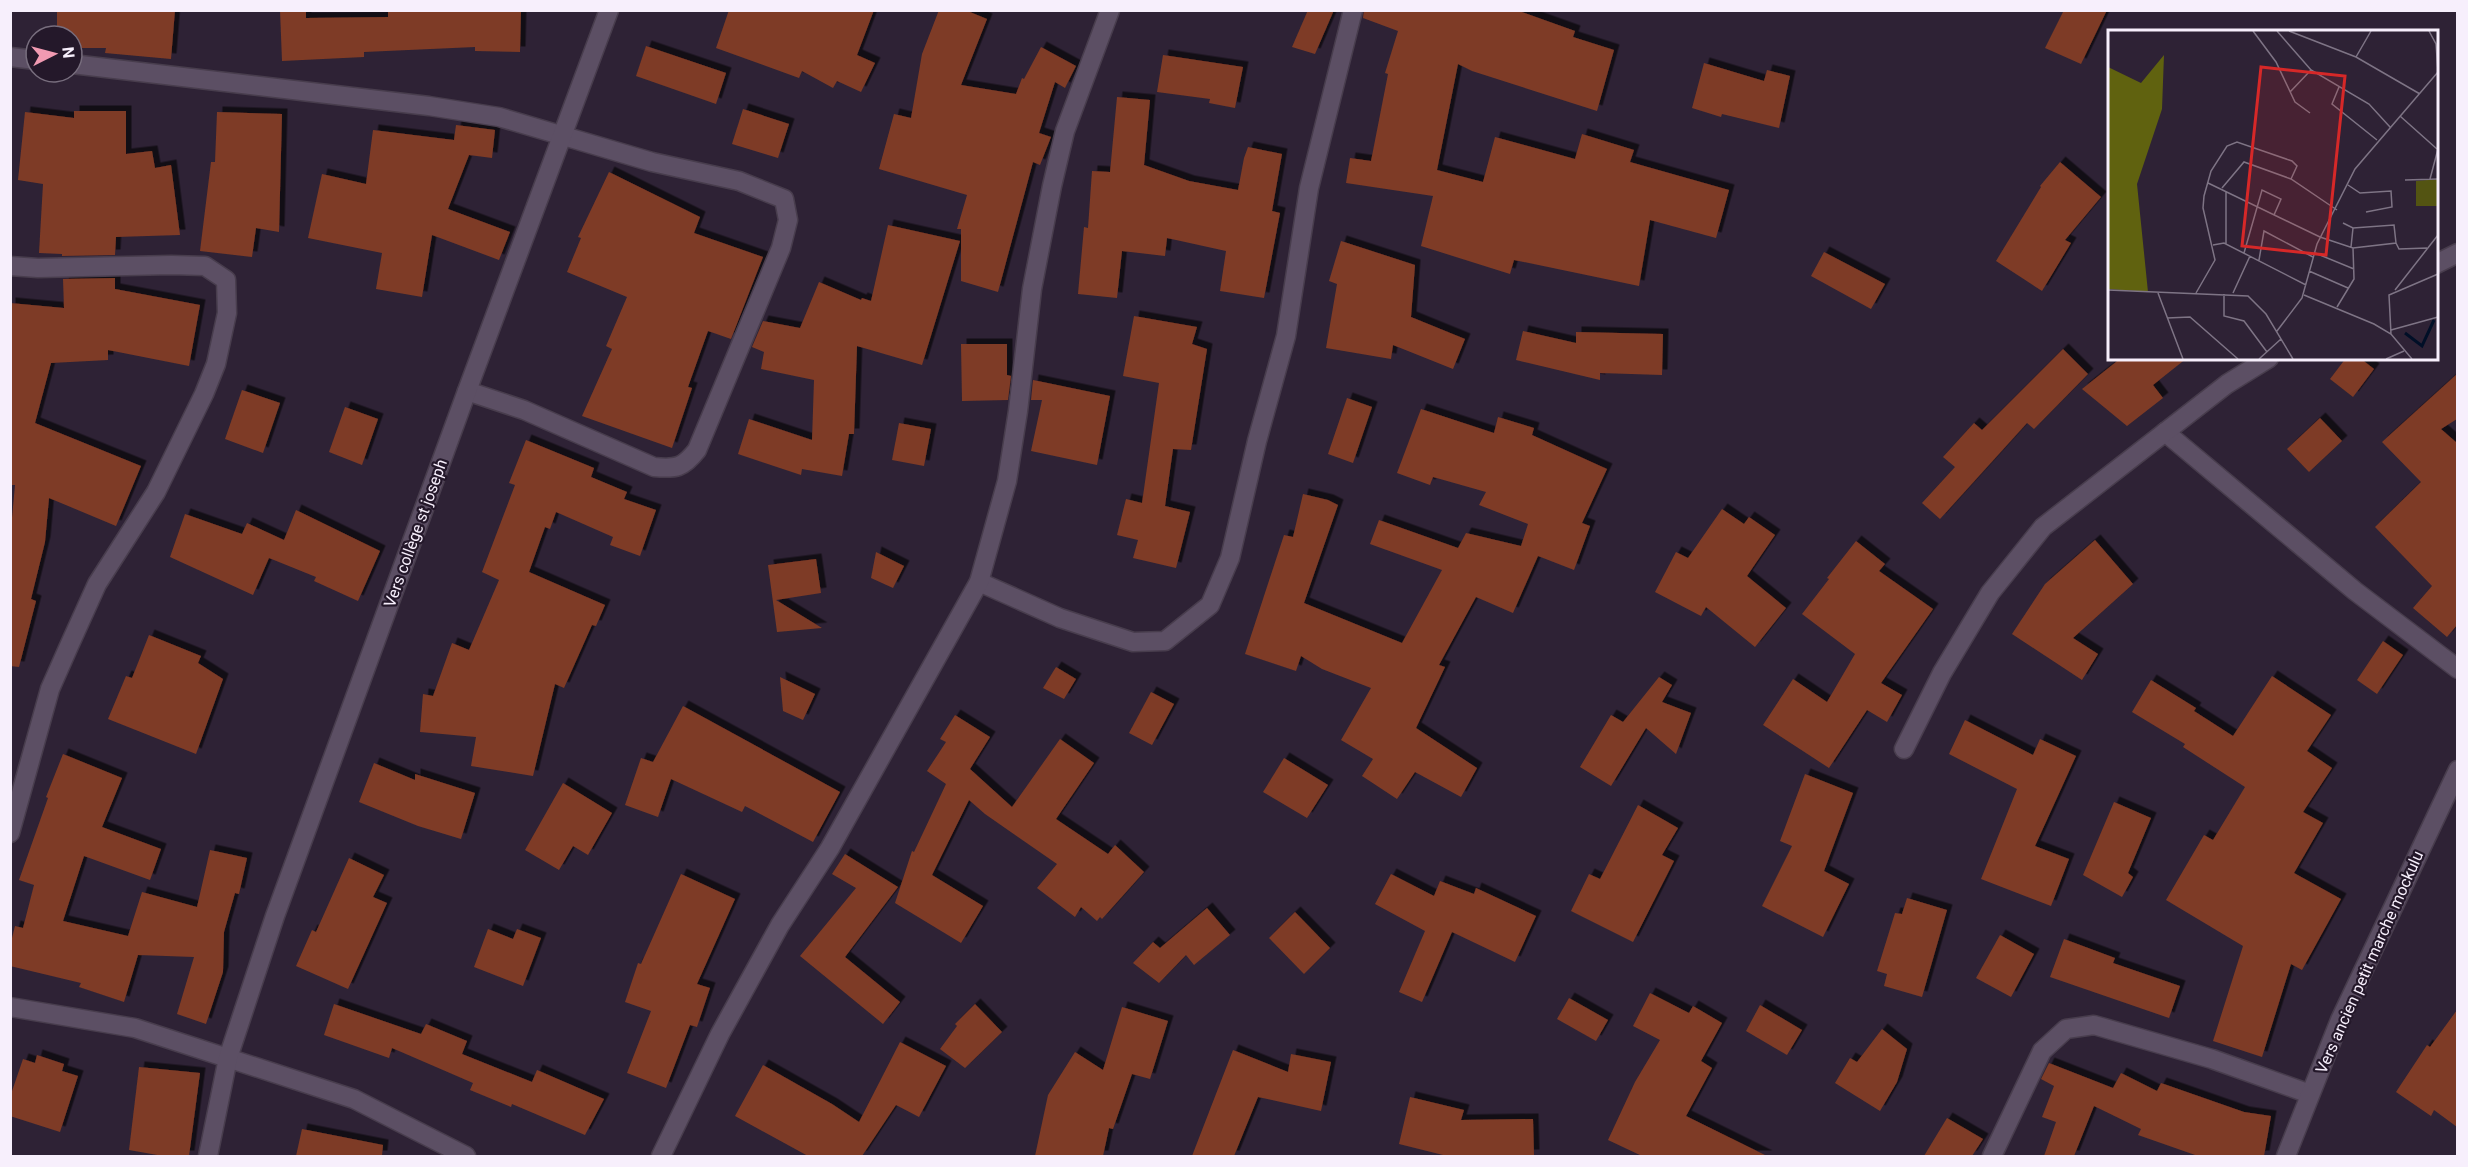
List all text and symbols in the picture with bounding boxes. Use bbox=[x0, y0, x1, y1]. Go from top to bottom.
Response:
north arrow bbox=[24, 24, 84, 84]
inset map bbox=[2108, 30, 2438, 360]
text: N bbox=[58, 46, 78, 59]
street label: Vers collège st joseph bbox=[380, 457, 451, 610]
street label: Vers ancien petit marche mockulu bbox=[2312, 848, 2427, 1076]

